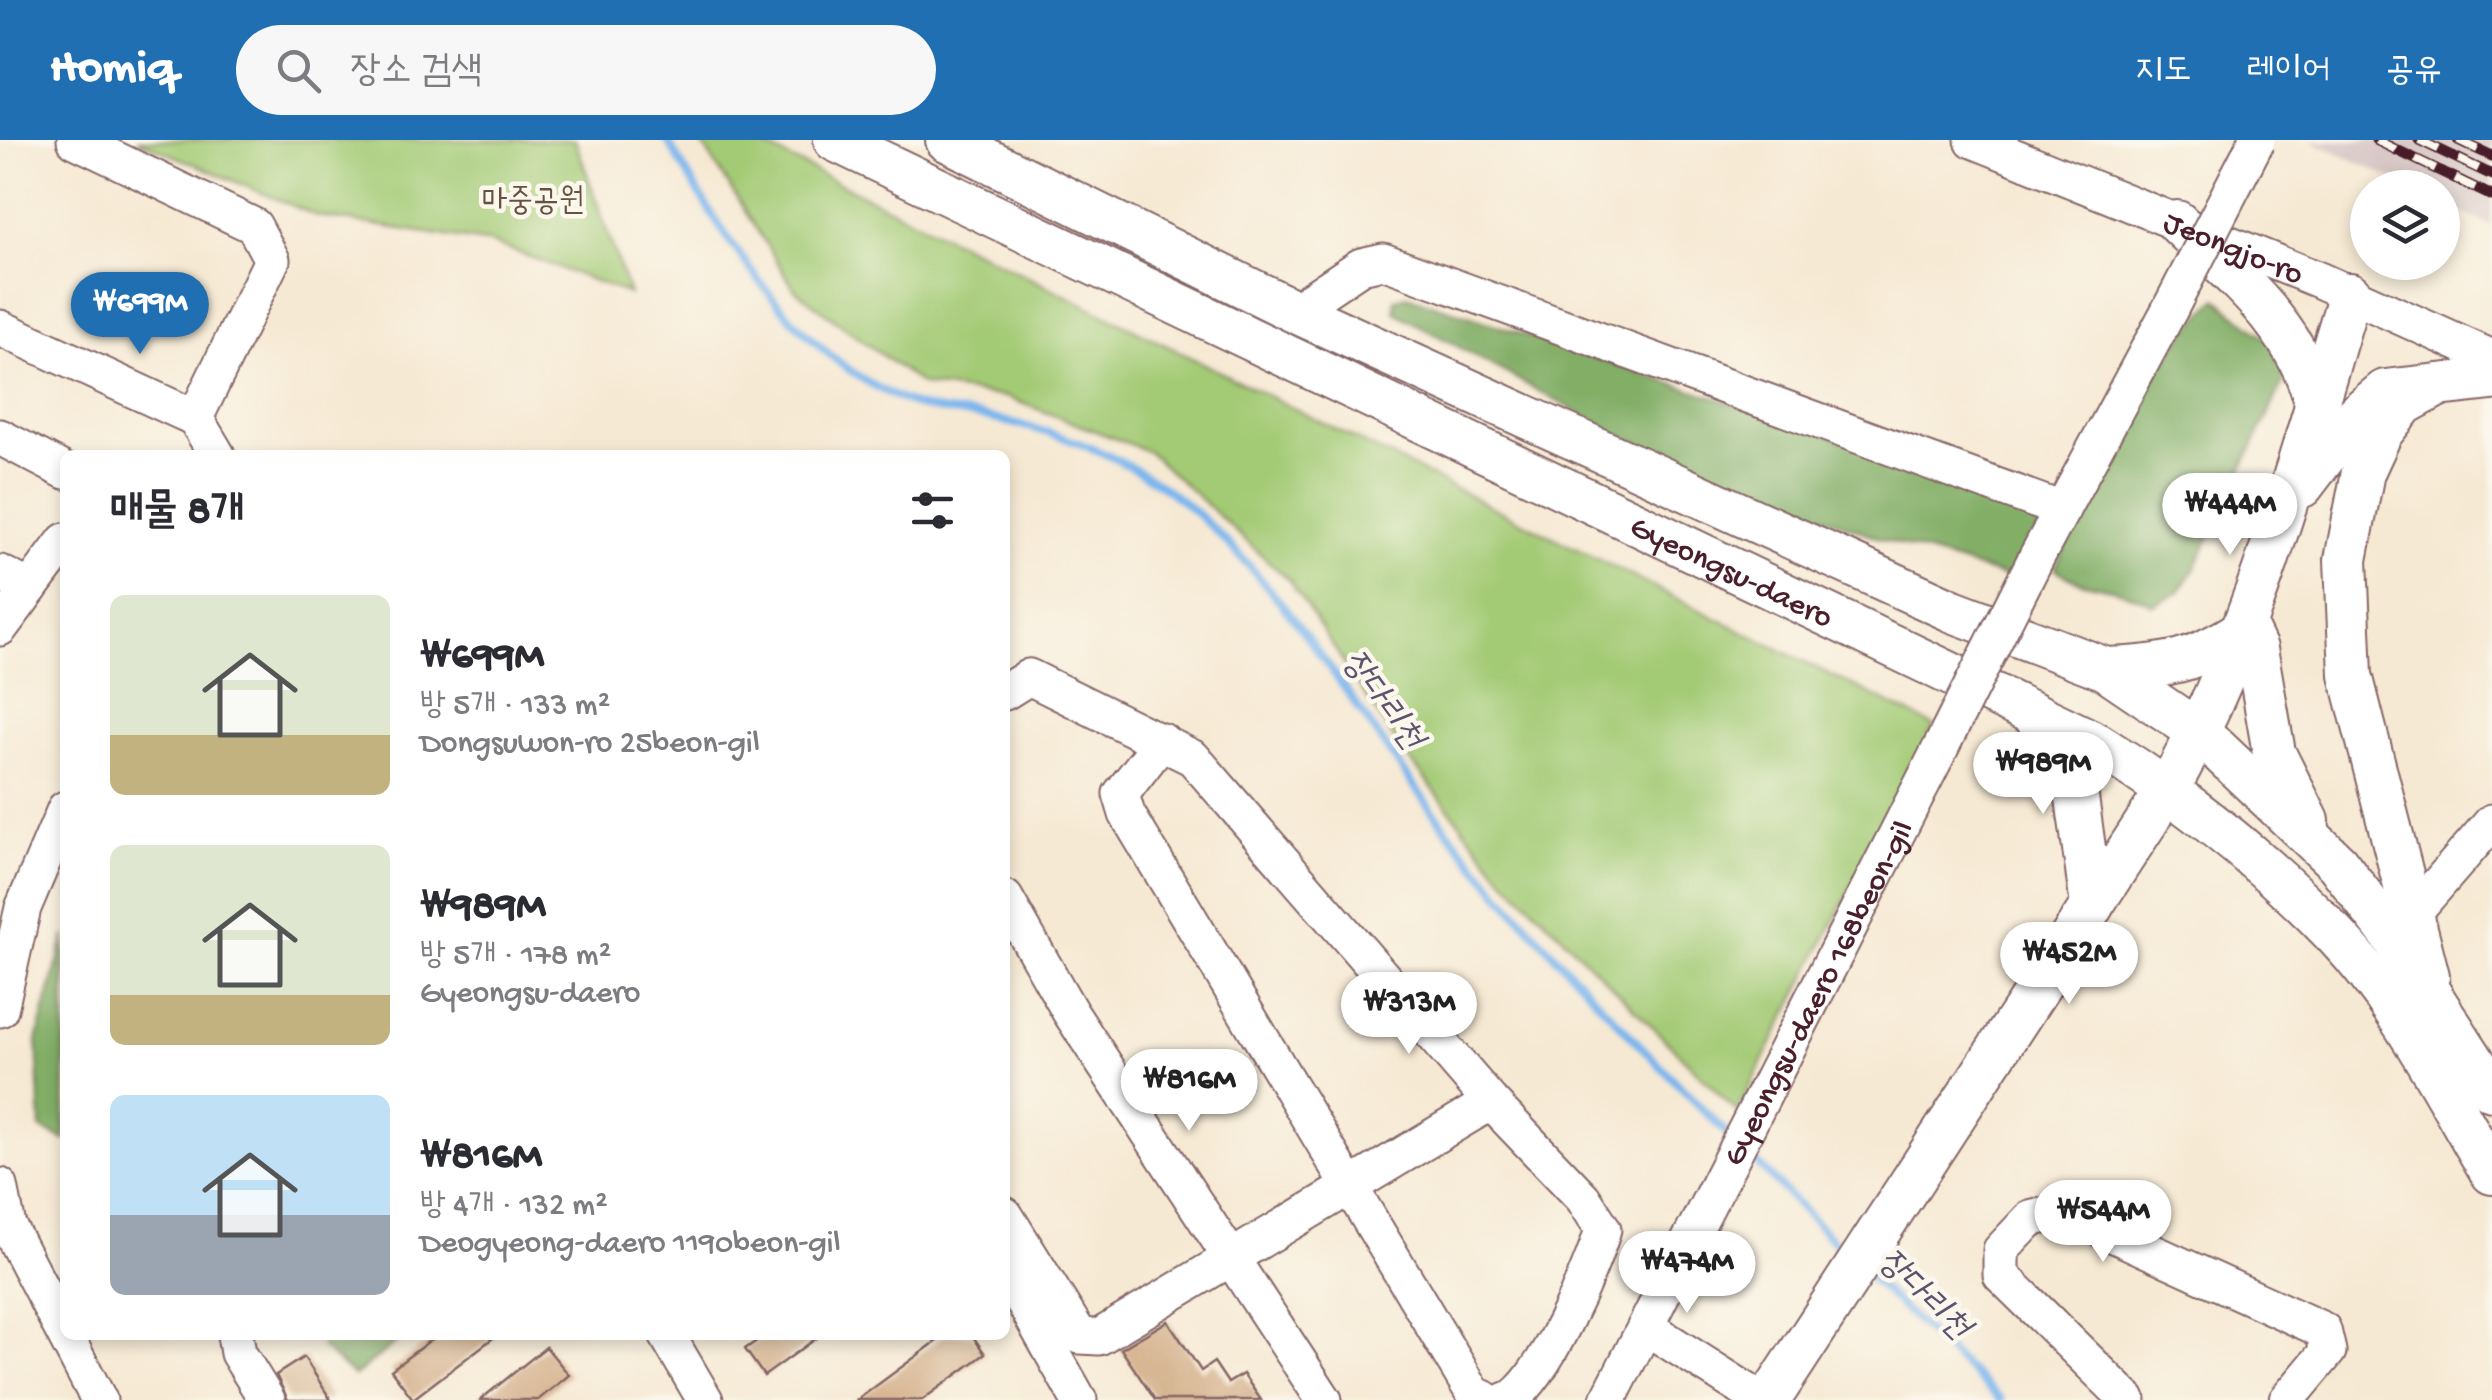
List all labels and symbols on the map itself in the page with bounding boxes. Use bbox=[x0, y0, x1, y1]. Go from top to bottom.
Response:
park label: 마중공원 bbox=[482, 184, 585, 222]
street label: Jeongjo-ro bbox=[2157, 205, 2308, 296]
pin: ₩699M bbox=[70, 272, 210, 357]
pin: ₩444M bbox=[2160, 473, 2300, 558]
street label: Gyeongsu-daero bbox=[1623, 509, 1838, 639]
water label: 장다리천 bbox=[1331, 644, 1432, 762]
pin: ₩989M bbox=[1973, 732, 2113, 817]
street label: Gyeongsu-daero 168beon-gil bbox=[1717, 815, 1924, 1173]
pin: ₩452M bbox=[1999, 922, 2139, 1007]
pin: ₩313M bbox=[1339, 972, 1479, 1057]
pin: ₩816M bbox=[1119, 1049, 1259, 1134]
pin: ₩544M bbox=[2033, 1180, 2173, 1265]
pin: ₩474M bbox=[1617, 1231, 1757, 1316]
water label: 장다리천 bbox=[1867, 1242, 1980, 1352]

